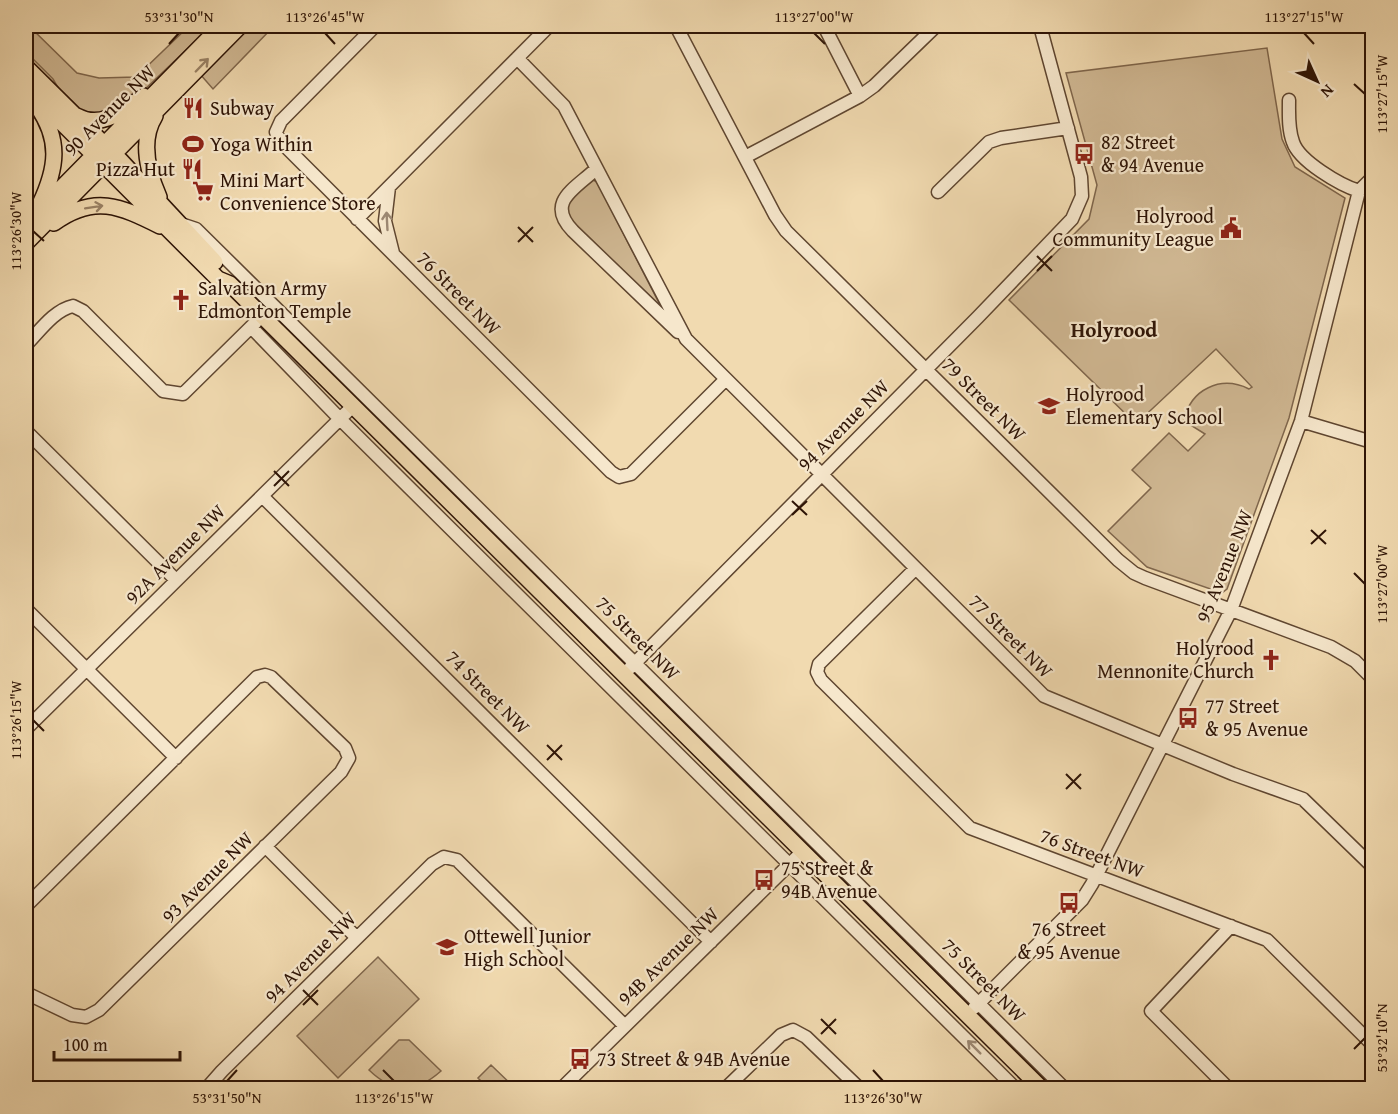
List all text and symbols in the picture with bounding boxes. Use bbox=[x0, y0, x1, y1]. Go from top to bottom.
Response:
text: 53°31'30"N bbox=[145, 6, 214, 27]
text: 113°26'45"W bbox=[285, 6, 365, 27]
text: 113°27'00"W bbox=[774, 6, 854, 27]
text: 113°27'15"W bbox=[1264, 6, 1344, 27]
north arrow bbox=[1287, 51, 1347, 111]
text: 113°27'15"W bbox=[1371, 54, 1392, 134]
street label: 90 Avenue NW bbox=[56, 57, 161, 162]
one-way arrow bbox=[194, 57, 209, 72]
text: N bbox=[1315, 79, 1340, 104]
place label: Subway bbox=[210, 93, 274, 122]
restaurant icon: Subway bbox=[181, 96, 205, 120]
place label: 82 Street & 94 Avenue bbox=[1101, 127, 1204, 179]
place label: Yoga Within bbox=[210, 129, 313, 158]
sports icon: Yoga Within bbox=[181, 132, 205, 156]
bus stop icon: 82 Street & 94 Avenue bbox=[1072, 142, 1096, 166]
place label: Pizza Hut bbox=[96, 154, 175, 183]
restaurant icon: Pizza Hut bbox=[180, 157, 204, 181]
place label: Mini Mart Convenience Store bbox=[220, 165, 376, 217]
supermarket icon: Mini Mart Convenience Store bbox=[191, 179, 215, 203]
text: 113°26'30"W bbox=[5, 191, 26, 271]
one-way arrow bbox=[83, 201, 103, 212]
place label: Holyrood Community League bbox=[1052, 201, 1214, 253]
one-way arrow bbox=[381, 212, 392, 231]
public building icon: Holyrood Community League bbox=[1219, 216, 1243, 240]
street label: 76 Street NW bbox=[411, 244, 508, 341]
place label: Salvation Army Edmonton Temple bbox=[198, 273, 351, 325]
church icon: Salvation Army Edmonton Temple bbox=[169, 288, 193, 312]
district label: Holyrood bbox=[1071, 314, 1157, 345]
street label: 79 Street NW bbox=[936, 350, 1033, 447]
street label: 94 Avenue NW bbox=[790, 372, 895, 477]
place label: Holyrood Elementary School bbox=[1066, 379, 1223, 431]
school or university icon: Holyrood Elementary School bbox=[1037, 394, 1061, 418]
street label: 92A Avenue NW bbox=[118, 497, 231, 610]
street label: 95 Avenue NW bbox=[1188, 505, 1259, 627]
text: 113°27'00"W bbox=[1371, 544, 1392, 624]
street label: 77 Street NW bbox=[963, 587, 1060, 684]
street label: 75 Street NW bbox=[590, 589, 687, 686]
place label: Holyrood Mennonite Church bbox=[1097, 633, 1254, 685]
street label: 74 Street NW bbox=[440, 643, 537, 740]
church icon: Holyrood Mennonite Church bbox=[1259, 648, 1283, 672]
text: 113°26'15"W bbox=[5, 680, 26, 760]
place label: 77 Street & 95 Avenue bbox=[1205, 691, 1308, 743]
bus stop icon: 77 Street & 95 Avenue bbox=[1176, 706, 1200, 730]
street label: 76 Street NW bbox=[1036, 820, 1148, 885]
street label: 93 Avenue NW bbox=[154, 824, 259, 929]
place label: 75 Street & 94B Avenue bbox=[781, 853, 877, 905]
bus stop icon: 75 Street & 94B Avenue bbox=[752, 868, 776, 892]
bus stop icon: 76 Street & 95 Avenue bbox=[1057, 891, 1081, 915]
street label: 94B Avenue NW bbox=[610, 900, 725, 1012]
street label: 94 Avenue NW bbox=[257, 904, 362, 1009]
place label: 76 Street & 95 Avenue bbox=[1017, 914, 1121, 966]
place label: Ottewell Junior High School bbox=[464, 921, 591, 973]
street label: 75 Street NW bbox=[936, 931, 1033, 1028]
school or university icon: Ottewell Junior High School bbox=[435, 935, 459, 959]
text: 53°32'10"N bbox=[1371, 1003, 1392, 1072]
scale bar bbox=[54, 1024, 180, 1062]
text: 100 m bbox=[63, 1031, 108, 1058]
one-way arrow bbox=[966, 1040, 981, 1055]
place label: 73 Street & 94B Avenue bbox=[597, 1044, 790, 1073]
bus stop icon: 73 Street & 94B Avenue bbox=[568, 1047, 592, 1071]
text: 53°31'50"N bbox=[193, 1087, 262, 1108]
text: 113°26'15"W bbox=[354, 1087, 434, 1108]
text: 113°26'30"W bbox=[843, 1087, 923, 1108]

